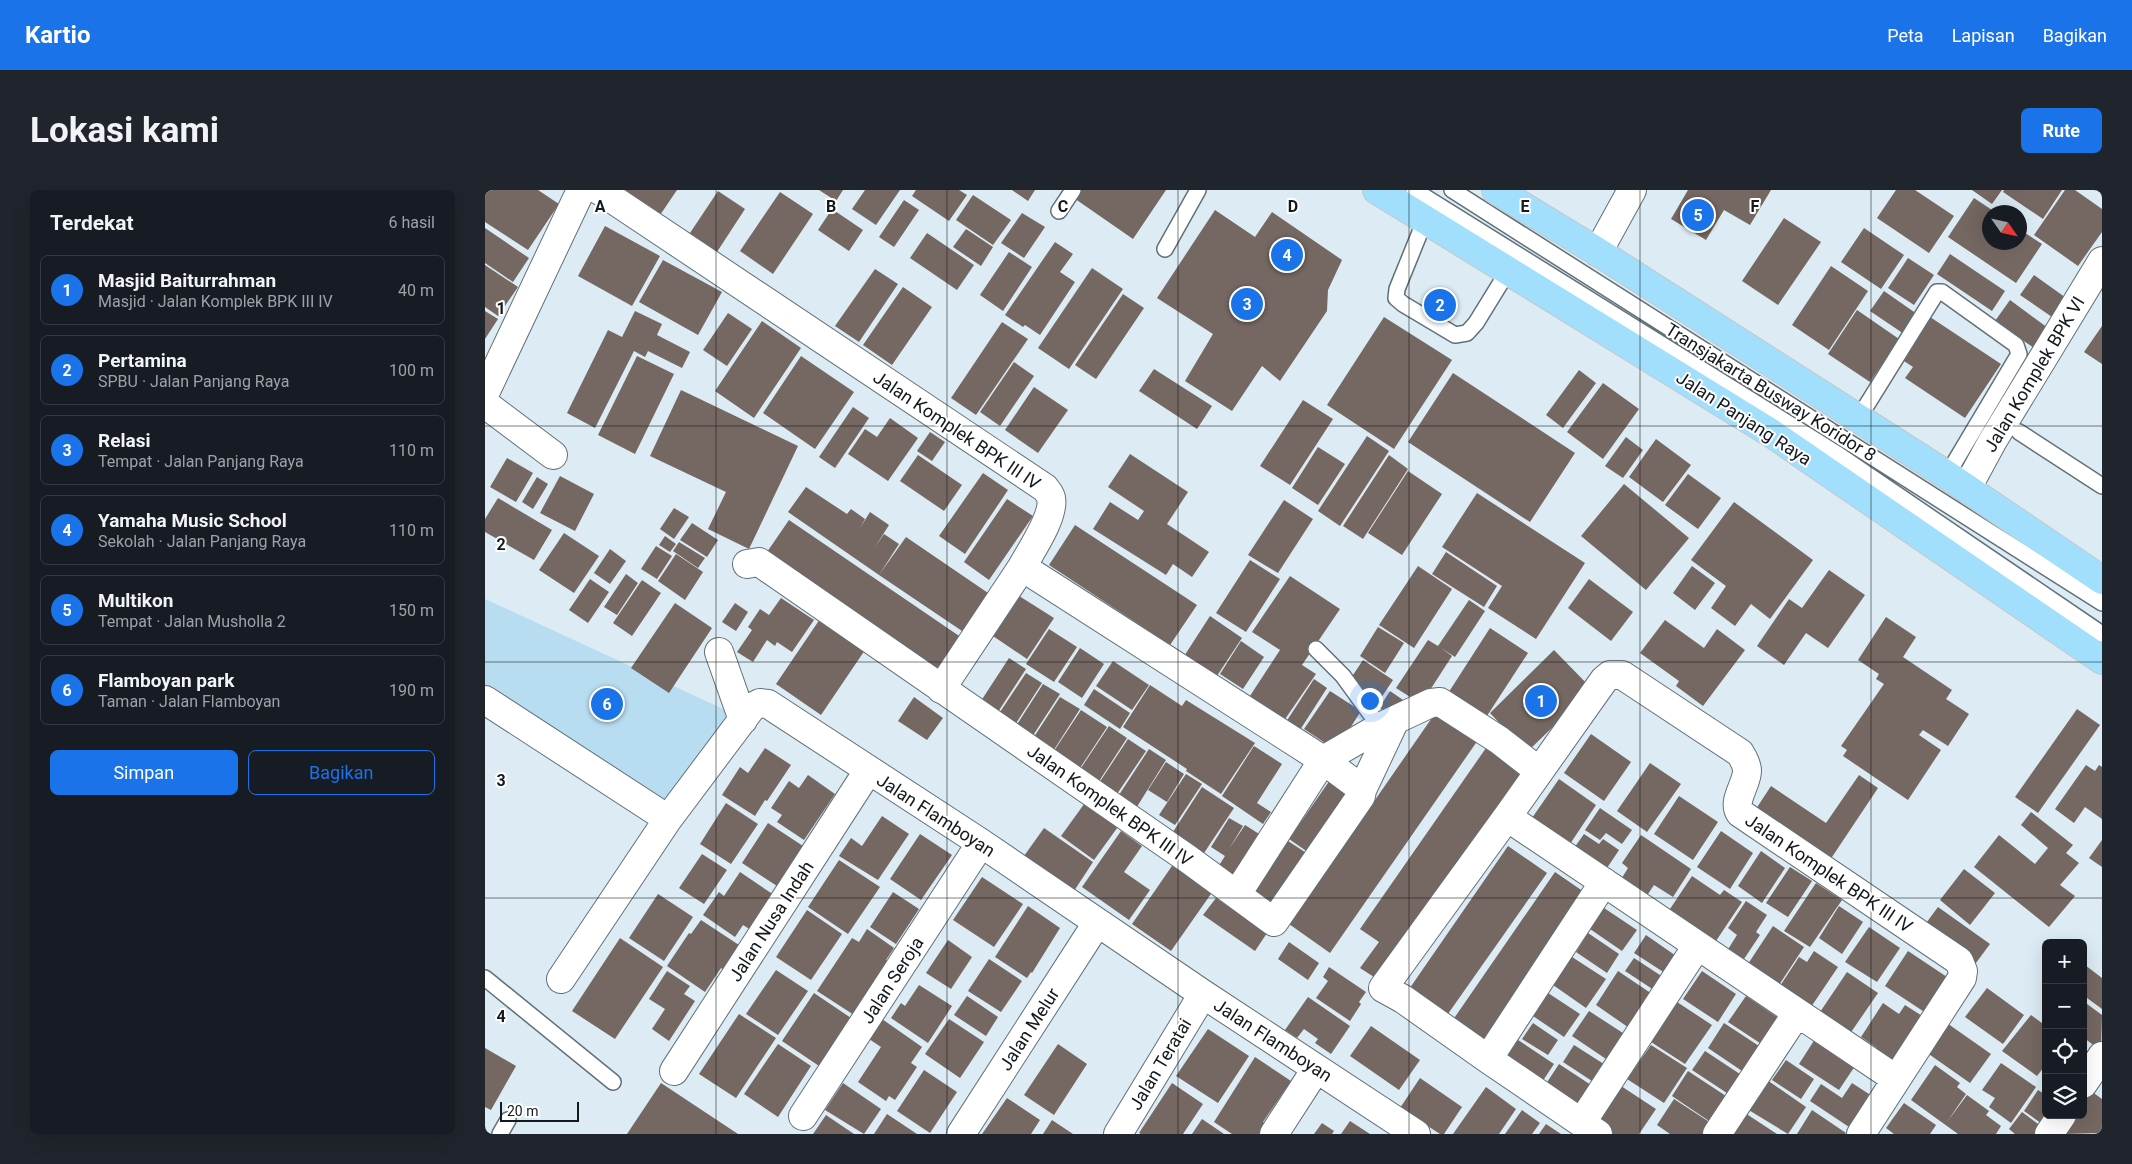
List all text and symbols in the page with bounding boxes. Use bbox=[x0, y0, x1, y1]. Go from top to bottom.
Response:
text: Kartio bbox=[25, 21, 91, 49]
text: Peta bbox=[1887, 25, 1924, 46]
text: Lapisan bbox=[1952, 25, 2015, 46]
text: Bagikan bbox=[2043, 25, 2107, 46]
button: Rute bbox=[2021, 108, 2102, 153]
text: Lokasi kami bbox=[30, 110, 219, 151]
pin: 5 bbox=[1682, 196, 1714, 234]
text: A bbox=[595, 197, 606, 216]
text: B bbox=[826, 197, 836, 216]
text: C bbox=[1058, 197, 1068, 216]
text: D bbox=[1288, 197, 1298, 216]
text: E bbox=[1521, 197, 1530, 216]
text: F bbox=[1751, 197, 1760, 216]
north arrow bbox=[1982, 205, 2027, 250]
text: Terdekat bbox=[50, 211, 134, 235]
text: 6 hasil bbox=[388, 213, 435, 232]
pin: 4 bbox=[1271, 236, 1303, 274]
text: Masjid Baiturrahman bbox=[98, 269, 276, 292]
text: 1 bbox=[62, 281, 72, 300]
text: 40 m bbox=[398, 281, 434, 300]
pin: 3 bbox=[1231, 285, 1263, 323]
pin: 2 bbox=[1424, 286, 1456, 324]
text: Masjid · Jalan Komplek BPK III IV bbox=[98, 292, 333, 311]
street label: Jalan Komplek BPK VI bbox=[1979, 292, 2089, 456]
text: 1 bbox=[496, 299, 506, 318]
street label: Transjakarta Busway Koridor 8 bbox=[1662, 318, 1880, 466]
text: Pertamina bbox=[98, 349, 187, 372]
text: 2 bbox=[62, 361, 72, 380]
text: 100 m bbox=[389, 361, 434, 380]
street label: Jalan Komplek BPK III IV bbox=[870, 366, 1045, 494]
street label: Jalan Panjang Raya bbox=[1673, 366, 1815, 470]
text: SPBU · Jalan Panjang Raya bbox=[98, 372, 289, 391]
text: Relasi bbox=[98, 429, 150, 452]
text: 3 bbox=[62, 441, 72, 460]
text: 110 m bbox=[389, 441, 434, 460]
text: Tempat · Jalan Panjang Raya bbox=[98, 452, 304, 471]
text: Yamaha Music School bbox=[98, 509, 287, 532]
text: 4 bbox=[62, 521, 72, 540]
text: 110 m bbox=[389, 521, 434, 540]
text: Sekolah · Jalan Panjang Raya bbox=[98, 532, 306, 551]
text: 2 bbox=[496, 535, 506, 554]
text: Multikon bbox=[98, 589, 173, 612]
text: 5 bbox=[62, 601, 72, 620]
text: 150 m bbox=[389, 601, 434, 620]
text: Tempat · Jalan Musholla 2 bbox=[98, 612, 286, 631]
text: Flamboyan park bbox=[98, 669, 234, 692]
text: 6 bbox=[62, 681, 72, 700]
text: 190 m bbox=[389, 681, 434, 700]
pin: 1 bbox=[1525, 682, 1557, 720]
pin: 6 bbox=[591, 685, 623, 723]
your location bbox=[1357, 688, 1383, 714]
text: Taman · Jalan Flamboyan bbox=[98, 692, 280, 711]
street label: Jalan Komplek BPK III IV bbox=[1023, 740, 1197, 870]
button: Simpan bbox=[50, 750, 238, 795]
button: Bagikan bbox=[248, 750, 435, 795]
street label: Jalan Flamboyan bbox=[873, 769, 999, 861]
text: 3 bbox=[496, 771, 506, 790]
street label: Jalan Komplek BPK III IV bbox=[1742, 809, 1917, 937]
street label: Jalan Nusa Indah bbox=[724, 857, 818, 985]
street label: Jalan Seroja bbox=[856, 933, 928, 1027]
map controls bbox=[2042, 939, 2087, 1119]
button: + bbox=[2042, 939, 2087, 984]
street label: Jalan Melur bbox=[995, 984, 1063, 1074]
button: − bbox=[2042, 984, 2087, 1029]
street label: Jalan Flamboyan bbox=[1210, 994, 1336, 1086]
text: 4 bbox=[496, 1007, 506, 1026]
street label: Jalan Teratai bbox=[1124, 1014, 1196, 1114]
button: locate bbox=[2042, 1029, 2087, 1074]
button: layers bbox=[2042, 1074, 2087, 1119]
scale bar bbox=[500, 1099, 579, 1122]
text: 20 m bbox=[507, 1103, 539, 1119]

